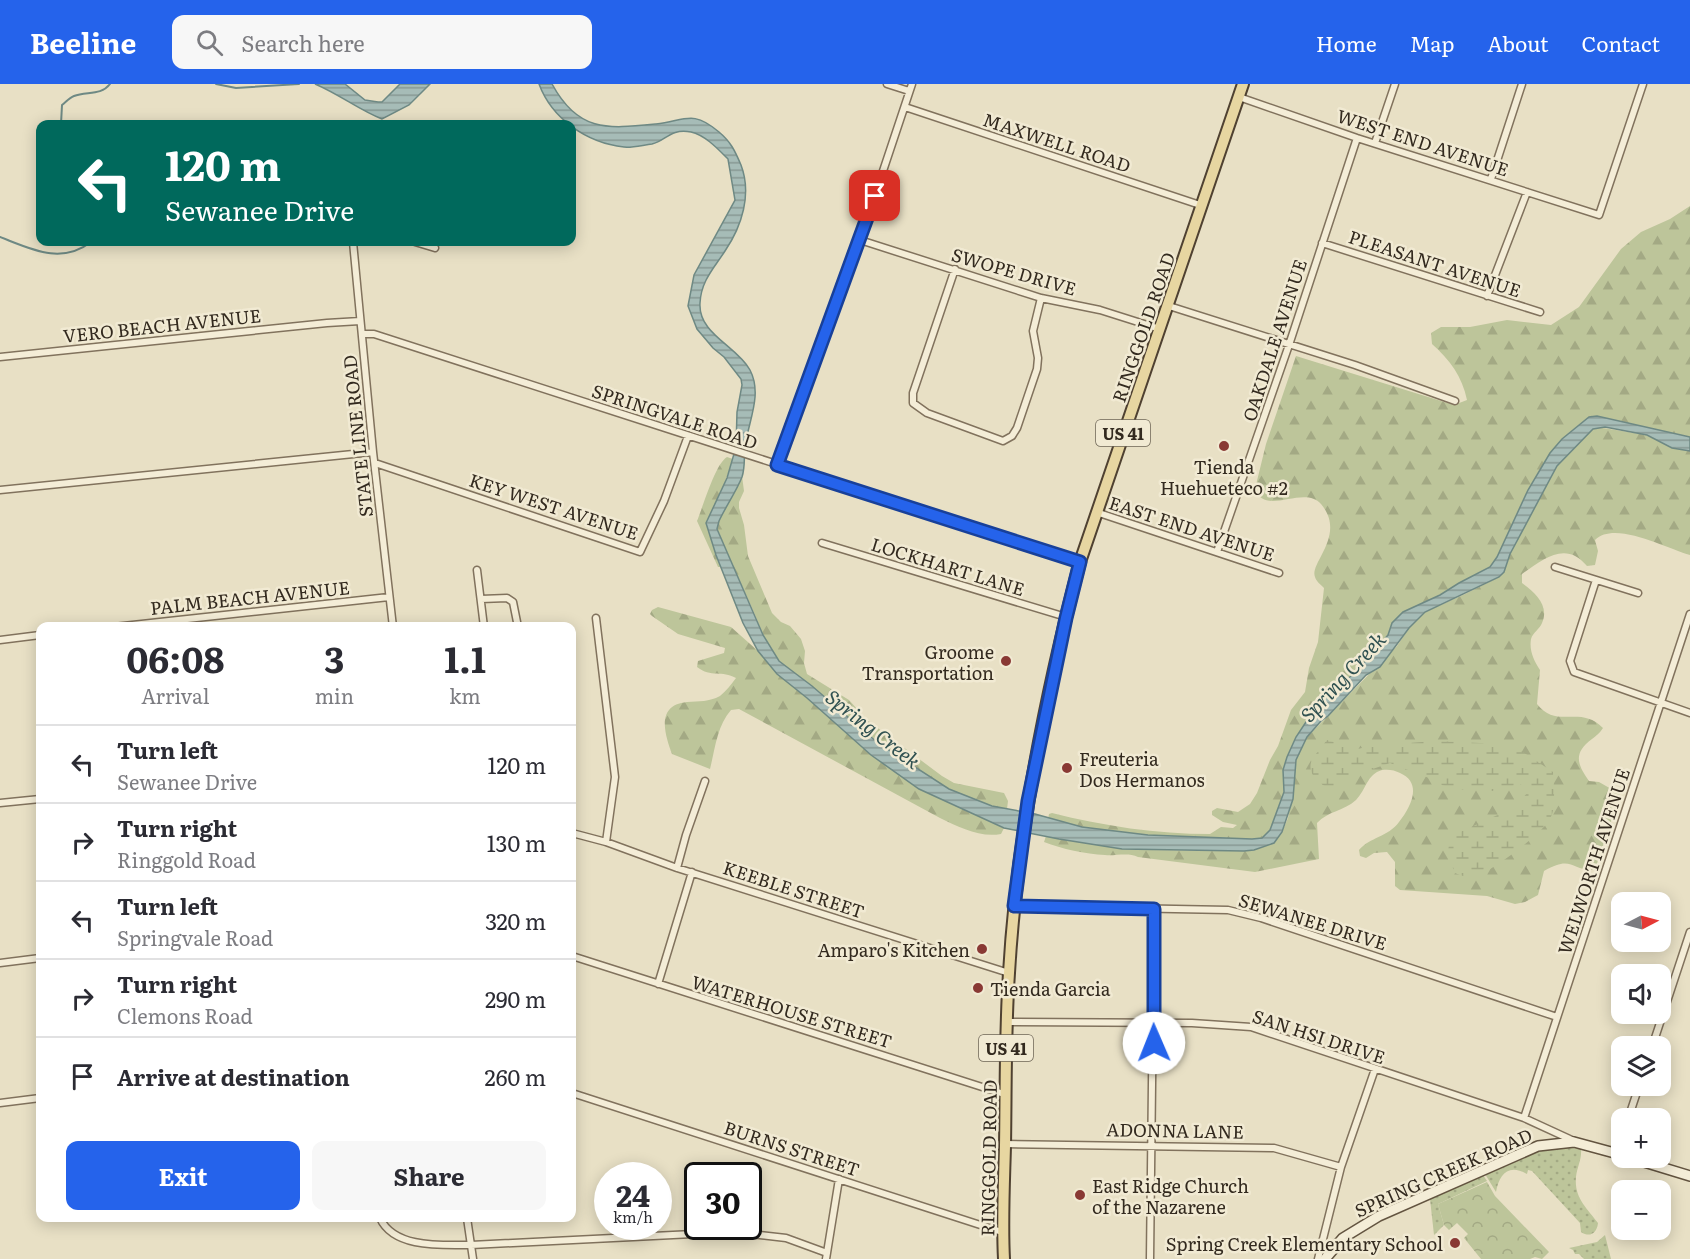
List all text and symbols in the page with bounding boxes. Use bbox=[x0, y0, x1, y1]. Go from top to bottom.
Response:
search box bbox=[172, 15, 592, 69]
text: Beeline bbox=[30, 21, 136, 63]
icon: search bbox=[193, 26, 226, 59]
text: Search here bbox=[241, 26, 365, 59]
text: Home bbox=[1316, 27, 1377, 58]
text: Map bbox=[1410, 27, 1454, 58]
text: About bbox=[1487, 27, 1549, 58]
text: Contact bbox=[1582, 27, 1660, 58]
street label: WEST END AVENUE bbox=[1334, 101, 1512, 183]
street label: MAXWELL ROAD bbox=[980, 105, 1134, 179]
text: 120 m bbox=[165, 132, 281, 194]
icon: left bbox=[66, 144, 144, 222]
pin bbox=[849, 170, 900, 221]
icon: arrive bbox=[858, 179, 891, 212]
text: Sewanee Drive bbox=[165, 189, 354, 229]
street label: PLEASANT AVENUE bbox=[1345, 222, 1525, 304]
street label: SWOPE DRIVE bbox=[948, 240, 1080, 302]
street label: RINGGOLD ROAD bbox=[1105, 248, 1181, 406]
street label: OAKDALE AVENUE bbox=[1235, 255, 1313, 425]
street label: VERO BEACH AVENUE bbox=[62, 301, 262, 349]
street label: STATE LINE ROAD bbox=[335, 354, 379, 518]
street label: SPRINGVALE ROAD bbox=[589, 376, 761, 456]
road number: US 41 bbox=[1096, 420, 1150, 446]
marker: Tienda Huehueteco #2 bbox=[1217, 439, 1231, 453]
place label: Tienda Huehueteco #2 bbox=[1160, 453, 1288, 501]
street label: KEY WEST AVENUE bbox=[466, 466, 642, 546]
street label: EAST END AVENUE bbox=[1106, 488, 1278, 568]
street label: LOCKHART LANE bbox=[868, 530, 1028, 602]
street label: PALM BEACH AVENUE bbox=[149, 573, 351, 621]
water label: Spring Creek bbox=[1292, 624, 1392, 728]
text: 06:08 bbox=[126, 631, 225, 684]
text: 3 bbox=[324, 631, 344, 684]
text: 1.1 bbox=[444, 631, 486, 684]
place label: Groome Transportation bbox=[861, 638, 994, 686]
marker: Groome Transportation bbox=[999, 654, 1013, 668]
text: Arrival bbox=[141, 680, 210, 710]
text: min bbox=[315, 680, 354, 710]
text: km bbox=[449, 680, 481, 710]
water label: Spring Creek bbox=[820, 681, 928, 775]
text: Turn left bbox=[117, 733, 218, 766]
place label: Freuteria Dos Hermanos bbox=[1079, 745, 1205, 793]
icon: left bbox=[66, 748, 99, 781]
text: 120 m bbox=[487, 748, 546, 781]
marker: Freuteria Dos Hermanos bbox=[1060, 761, 1074, 775]
street label: WELWORTH AVENUE bbox=[1550, 764, 1636, 958]
text: Sewanee Drive bbox=[117, 766, 257, 796]
text: Turn right bbox=[117, 811, 237, 844]
icon: right bbox=[66, 826, 99, 859]
text: 130 m bbox=[487, 826, 546, 859]
text: Ringgold Road bbox=[117, 844, 256, 874]
street label: KEEBLE STREET bbox=[720, 853, 868, 925]
street label: SEWANEE DRIVE bbox=[1236, 886, 1390, 956]
text: Turn left bbox=[117, 889, 218, 922]
north arrow bbox=[1611, 892, 1671, 952]
map controls bbox=[1611, 892, 1671, 1240]
icon: left bbox=[66, 904, 99, 937]
text: 320 m bbox=[485, 904, 546, 937]
text: Springvale Road bbox=[117, 922, 273, 952]
place label: Amparo's Kitchen bbox=[817, 936, 970, 963]
marker: Amparo's Kitchen bbox=[975, 942, 989, 956]
button: sound bbox=[1611, 964, 1671, 1024]
text: Turn right bbox=[117, 967, 237, 1000]
street label: WATERHOUSE STREET bbox=[688, 968, 896, 1054]
place label: Tienda Garcia bbox=[990, 975, 1111, 1002]
marker: Tienda Garcia bbox=[971, 981, 985, 995]
icon: right bbox=[66, 982, 99, 1015]
text: 290 m bbox=[485, 982, 546, 1015]
text: Clemons Road bbox=[117, 1000, 253, 1030]
street label: SAN HSI DRIVE bbox=[1249, 1002, 1389, 1070]
position arrow bbox=[1122, 1011, 1186, 1075]
road number: US 41 bbox=[979, 1035, 1033, 1061]
button: layers bbox=[1611, 1036, 1671, 1096]
icon: arrive bbox=[66, 1060, 99, 1093]
text: Arrive at destination bbox=[117, 1060, 350, 1093]
text: 260 m bbox=[485, 1060, 546, 1093]
street label: RINGGOLD ROAD bbox=[973, 1079, 1003, 1237]
button: + bbox=[1611, 1108, 1671, 1168]
street label: BURNS STREET bbox=[721, 1113, 863, 1183]
street label: ADONNA LANE bbox=[1106, 1115, 1244, 1145]
street label: SPRING CREEK ROAD bbox=[1350, 1121, 1536, 1223]
button: Exit bbox=[66, 1141, 300, 1210]
button: Share bbox=[312, 1141, 546, 1210]
speed limit sign: 30 bbox=[684, 1162, 762, 1240]
text: 24 bbox=[616, 1172, 650, 1216]
place label: East Ridge Church of the Nazarene bbox=[1092, 1172, 1249, 1220]
button: − bbox=[1611, 1180, 1671, 1240]
marker: East Ridge Church of the Nazarene bbox=[1073, 1188, 1087, 1202]
text: km/h bbox=[613, 1205, 653, 1228]
place label: Spring Creek Elementary School bbox=[1166, 1230, 1443, 1257]
marker: Spring Creek Elementary School bbox=[1448, 1236, 1462, 1250]

